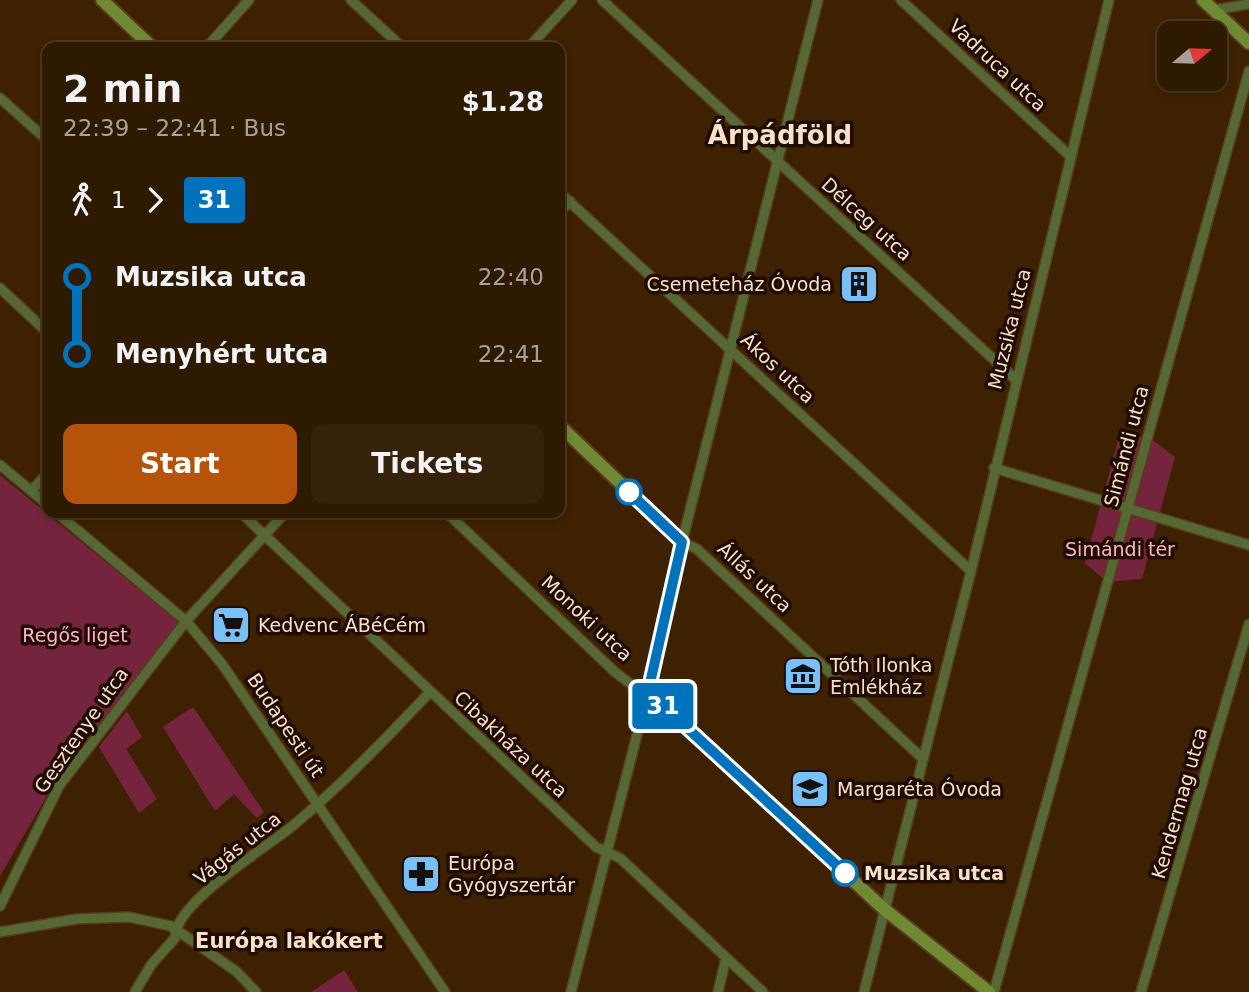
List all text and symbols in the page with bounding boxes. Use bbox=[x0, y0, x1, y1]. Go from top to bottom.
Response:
street label: Vadruca utca bbox=[945, 14, 1051, 116]
north arrow bbox=[1157, 21, 1227, 91]
map controls bbox=[1157, 21, 1227, 91]
text: 2 min bbox=[63, 67, 182, 111]
text: $1.28 bbox=[462, 87, 544, 117]
text: 22:39 – 22:41 · Bus bbox=[63, 115, 286, 141]
district label: Árpádföld bbox=[708, 119, 852, 150]
street label: Délceg utca bbox=[817, 173, 917, 265]
icon: walk bbox=[63, 181, 101, 219]
icon: forward bbox=[136, 181, 174, 219]
text: 31 bbox=[198, 186, 231, 214]
text: 1 bbox=[111, 187, 126, 213]
text: Muzsika utca bbox=[115, 262, 307, 292]
building icon: Csemeteház Óvoda bbox=[838, 263, 880, 305]
text: 22:40 bbox=[478, 264, 544, 290]
street label: Muzsika utca bbox=[983, 266, 1035, 392]
place label: Csemeteház Óvoda bbox=[647, 272, 832, 295]
street label: Ákos utca bbox=[737, 328, 819, 408]
text: Menyhért utca bbox=[115, 339, 328, 369]
text: 22:41 bbox=[478, 341, 544, 367]
street label: Simándi utca bbox=[1099, 383, 1153, 509]
button: Start bbox=[63, 424, 297, 504]
button: Tickets bbox=[311, 424, 544, 504]
unlabelled marker bbox=[616, 479, 642, 505]
street label: Állás utca bbox=[714, 537, 796, 617]
park label: Simándi tér bbox=[1065, 538, 1175, 560]
street label: Monoki utca bbox=[537, 571, 637, 665]
supermarket icon: Kedvenc ÁBéCém bbox=[210, 604, 252, 646]
place label: Kedvenc ÁBéCém bbox=[258, 614, 426, 636]
park label: Regős liget bbox=[22, 624, 128, 646]
place label: Tóth Ilonka Emlékház bbox=[829, 654, 932, 698]
museum icon: Tóth Ilonka Emlékház bbox=[782, 655, 824, 697]
street label: Gesztenye utca bbox=[30, 663, 132, 797]
street label: Budapesti út bbox=[243, 669, 329, 781]
line badge: 31 bbox=[632, 683, 694, 729]
street label: Cibakháza utca bbox=[450, 686, 572, 802]
text: 31 bbox=[646, 692, 680, 720]
street label: Kendermag utca bbox=[1147, 725, 1211, 881]
school or university icon: Margaréta Óvoda bbox=[789, 768, 831, 810]
place label: Margaréta Óvoda bbox=[837, 777, 1002, 800]
street label: Vágás utca bbox=[189, 807, 285, 889]
place label: Európa Gyógyszertár bbox=[448, 852, 575, 896]
pharmacy icon: Európa Gyógyszertár bbox=[400, 853, 442, 895]
marker: Muzsika utca bbox=[832, 860, 858, 886]
place label: Muzsika utca bbox=[864, 862, 1004, 884]
district label: Európa lakókert bbox=[195, 929, 383, 953]

